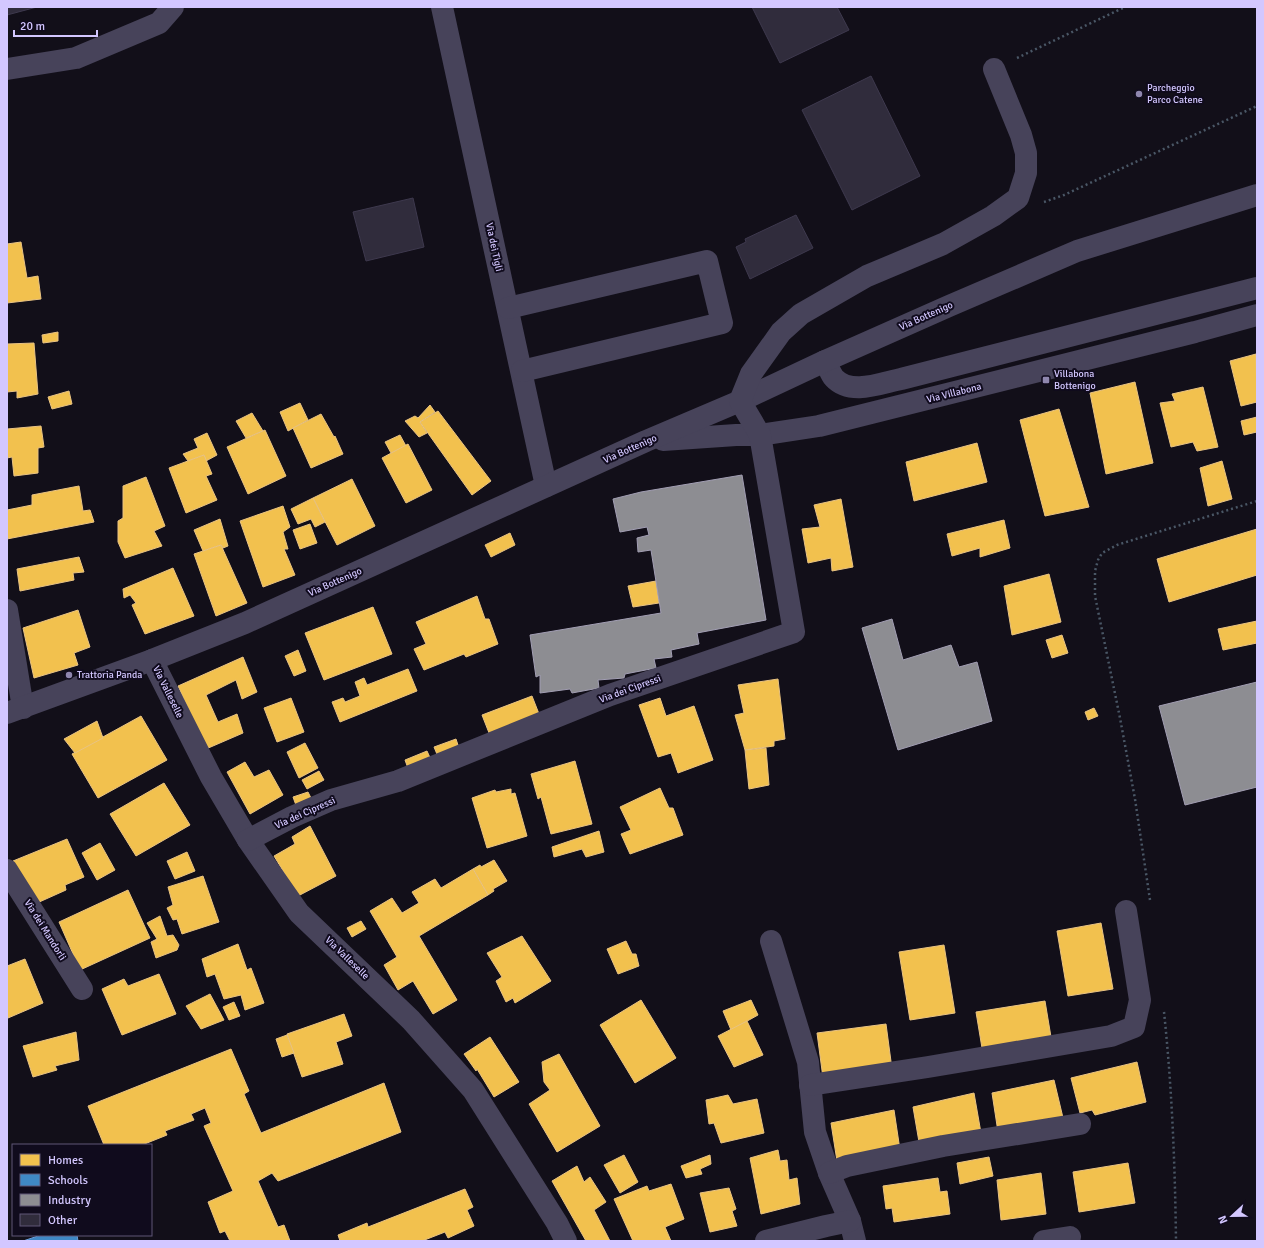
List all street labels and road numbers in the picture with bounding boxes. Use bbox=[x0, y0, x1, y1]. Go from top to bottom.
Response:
street label: Via dei Tigli bbox=[483, 222, 505, 272]
street label: Via Bottenigo bbox=[897, 299, 955, 333]
street label: Via Villabona bbox=[925, 380, 983, 406]
street label: Via Bottenigo bbox=[601, 432, 659, 466]
street label: Via Bottenigo bbox=[306, 565, 364, 599]
street label: Via Valleselle bbox=[150, 664, 186, 720]
street label: Via dei Cipressi bbox=[597, 672, 663, 706]
street label: Via dei Cipressi bbox=[273, 794, 337, 832]
street label: Via dei Mandorli bbox=[22, 897, 68, 963]
street label: Via Valleselle bbox=[322, 934, 372, 982]

